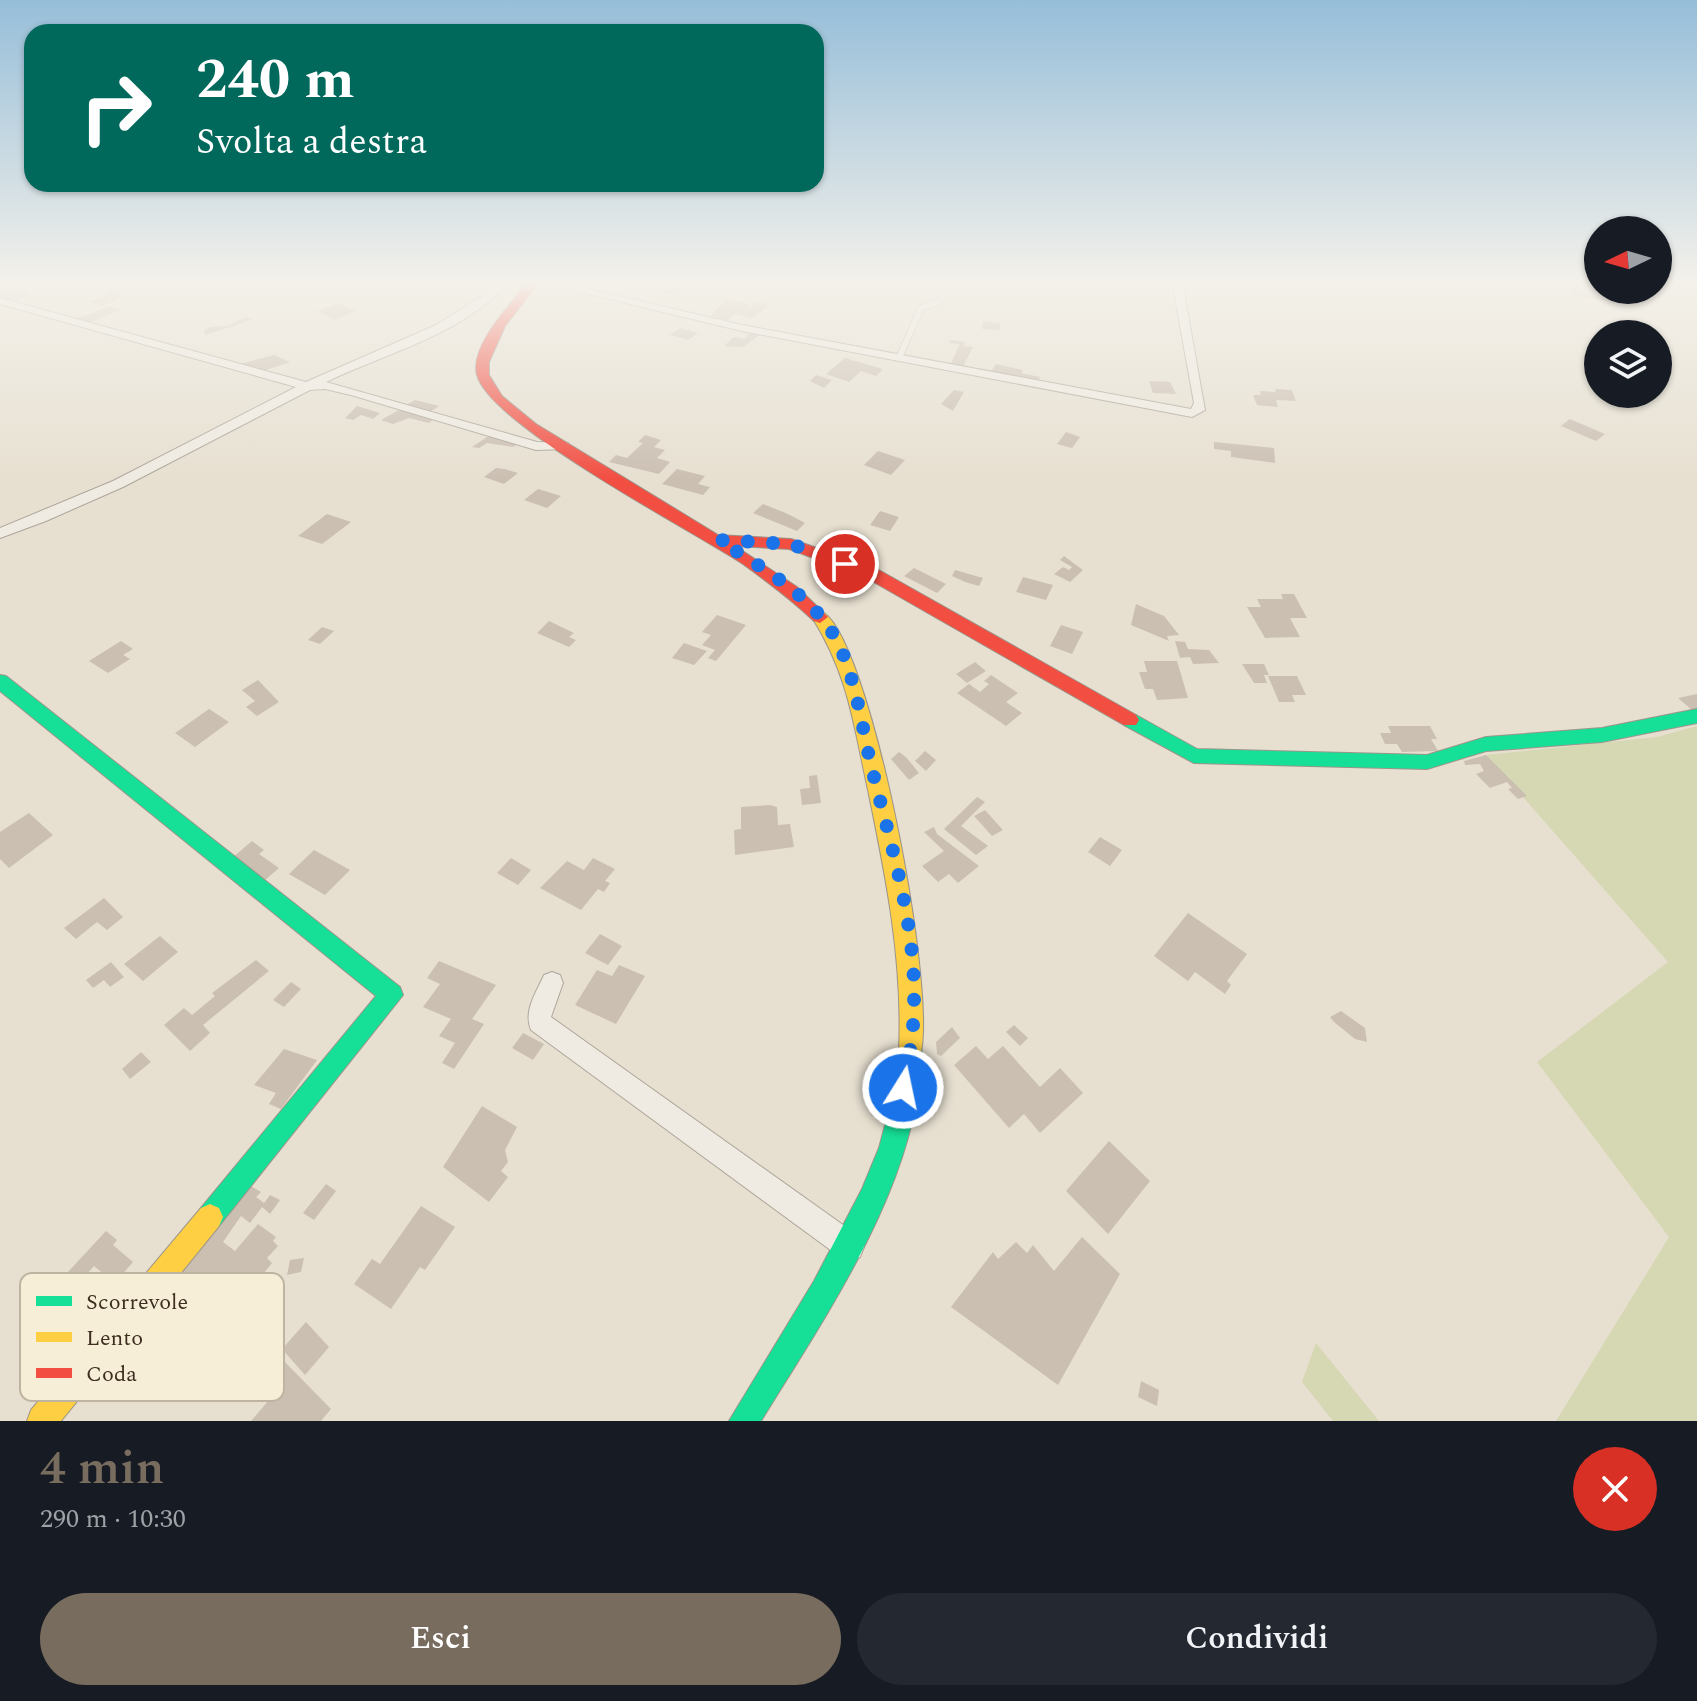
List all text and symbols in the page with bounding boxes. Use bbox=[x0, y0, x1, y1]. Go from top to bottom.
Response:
text: 240 m bbox=[196, 38, 355, 123]
icon: right bbox=[64, 56, 168, 160]
text: Svolta a destra bbox=[196, 115, 427, 170]
north arrow bbox=[1584, 216, 1672, 304]
map controls bbox=[1584, 216, 1672, 408]
button: layers bbox=[1584, 320, 1672, 408]
pin bbox=[811, 530, 879, 598]
icon: arrive bbox=[823, 542, 867, 586]
position arrow bbox=[861, 1046, 945, 1130]
legend bbox=[20, 1273, 284, 1401]
text: Scorrevole bbox=[86, 1286, 188, 1319]
text: Lento bbox=[86, 1322, 143, 1355]
text: Coda bbox=[86, 1358, 137, 1391]
text: 4 min bbox=[40, 1432, 165, 1505]
button: close bbox=[1573, 1447, 1657, 1531]
text: 290 m · 10:30 bbox=[40, 1499, 186, 1539]
button: Esci bbox=[40, 1593, 841, 1685]
button: Condividi bbox=[857, 1593, 1657, 1685]

